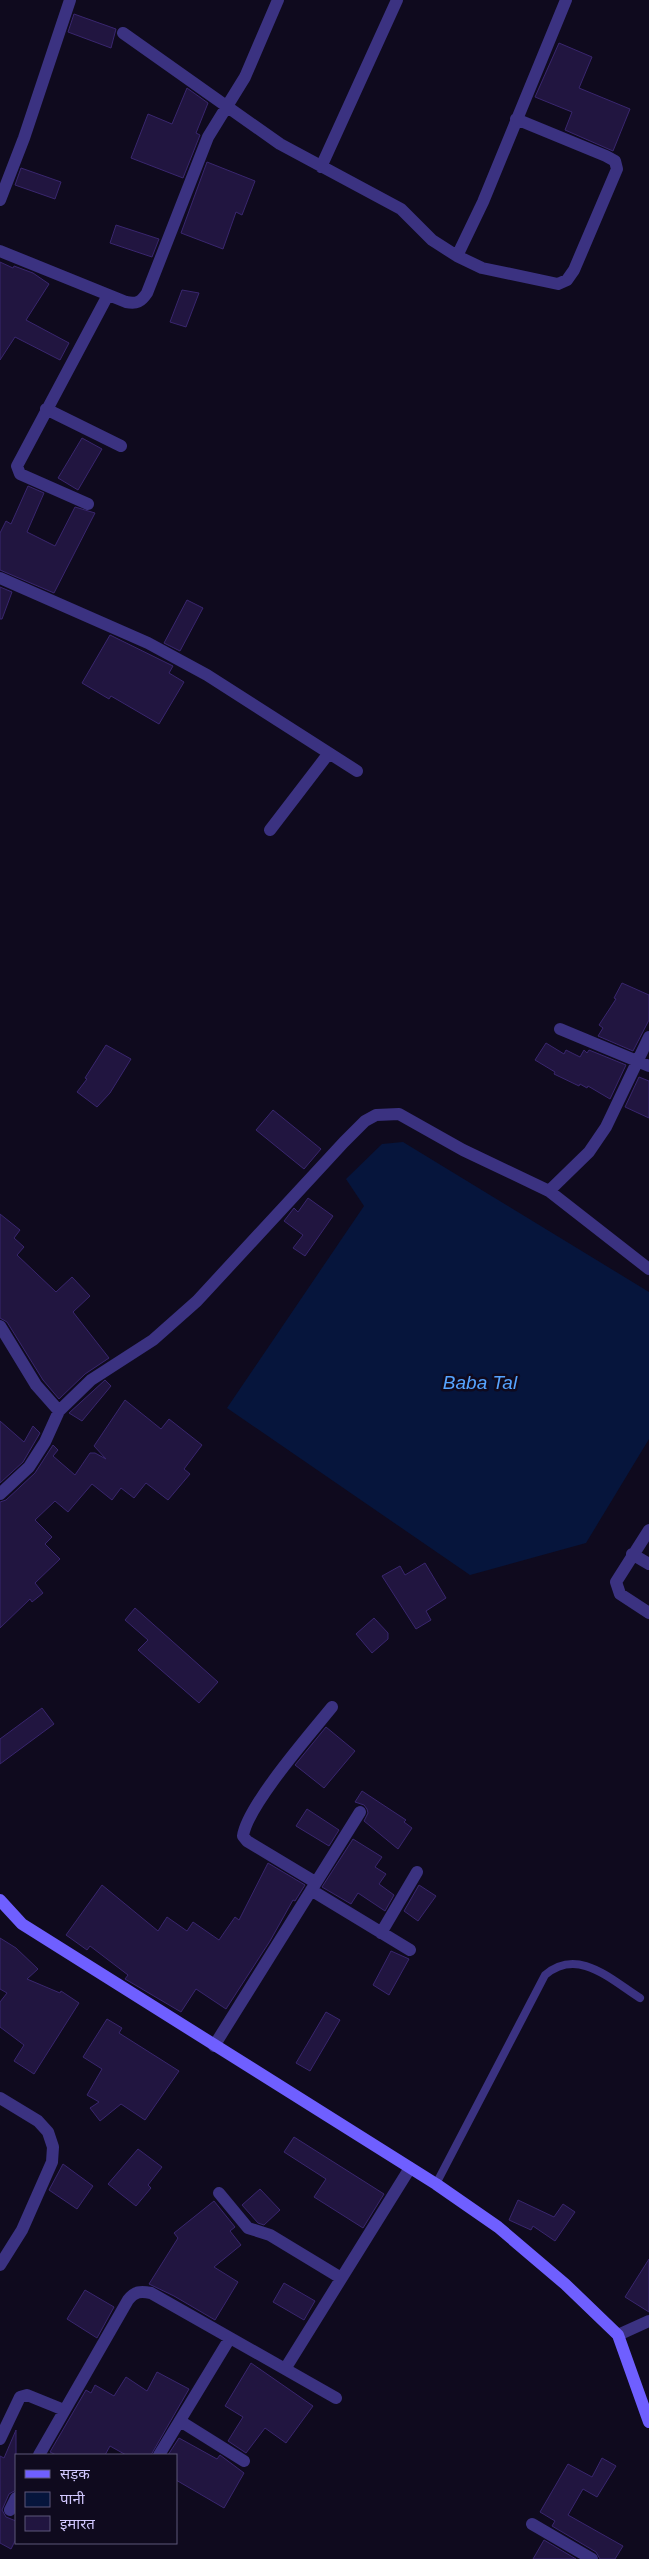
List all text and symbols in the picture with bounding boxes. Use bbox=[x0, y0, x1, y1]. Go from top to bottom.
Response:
water label: Baba Tal bbox=[443, 1372, 518, 1393]
legend bbox=[15, 2454, 178, 2544]
text: सड़क bbox=[60, 2465, 90, 2482]
text: पानी bbox=[60, 2490, 86, 2507]
text: इमारत bbox=[60, 2515, 95, 2532]

